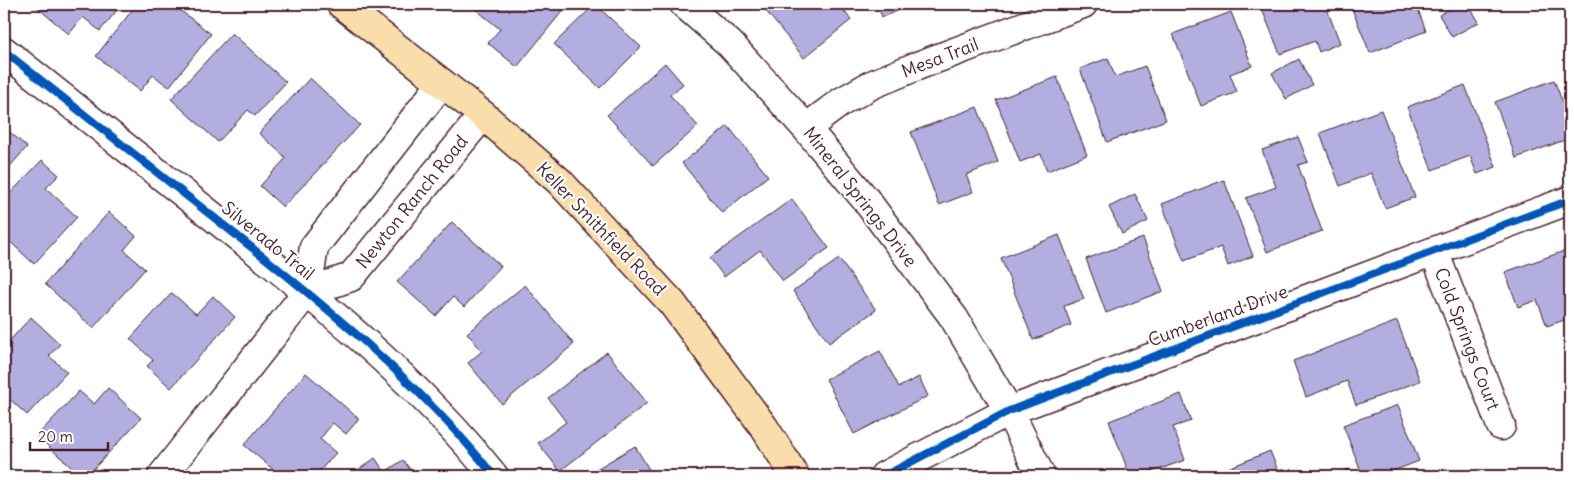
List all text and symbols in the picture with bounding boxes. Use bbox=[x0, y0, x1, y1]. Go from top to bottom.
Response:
street label: Mesa Trail bbox=[898, 32, 982, 83]
street label: Mineral Springs Drive bbox=[799, 122, 922, 271]
street label: Newton Ranch Road bbox=[351, 130, 473, 273]
street label: Keller Smithfield Road bbox=[532, 157, 671, 300]
street label: Silverado Trail bbox=[217, 196, 319, 285]
street label: Cold Springs Court bbox=[1430, 264, 1505, 413]
street label: Cumberland Drive bbox=[1145, 280, 1291, 351]
scale bar bbox=[30, 420, 108, 452]
text: 20 m bbox=[38, 427, 73, 446]

